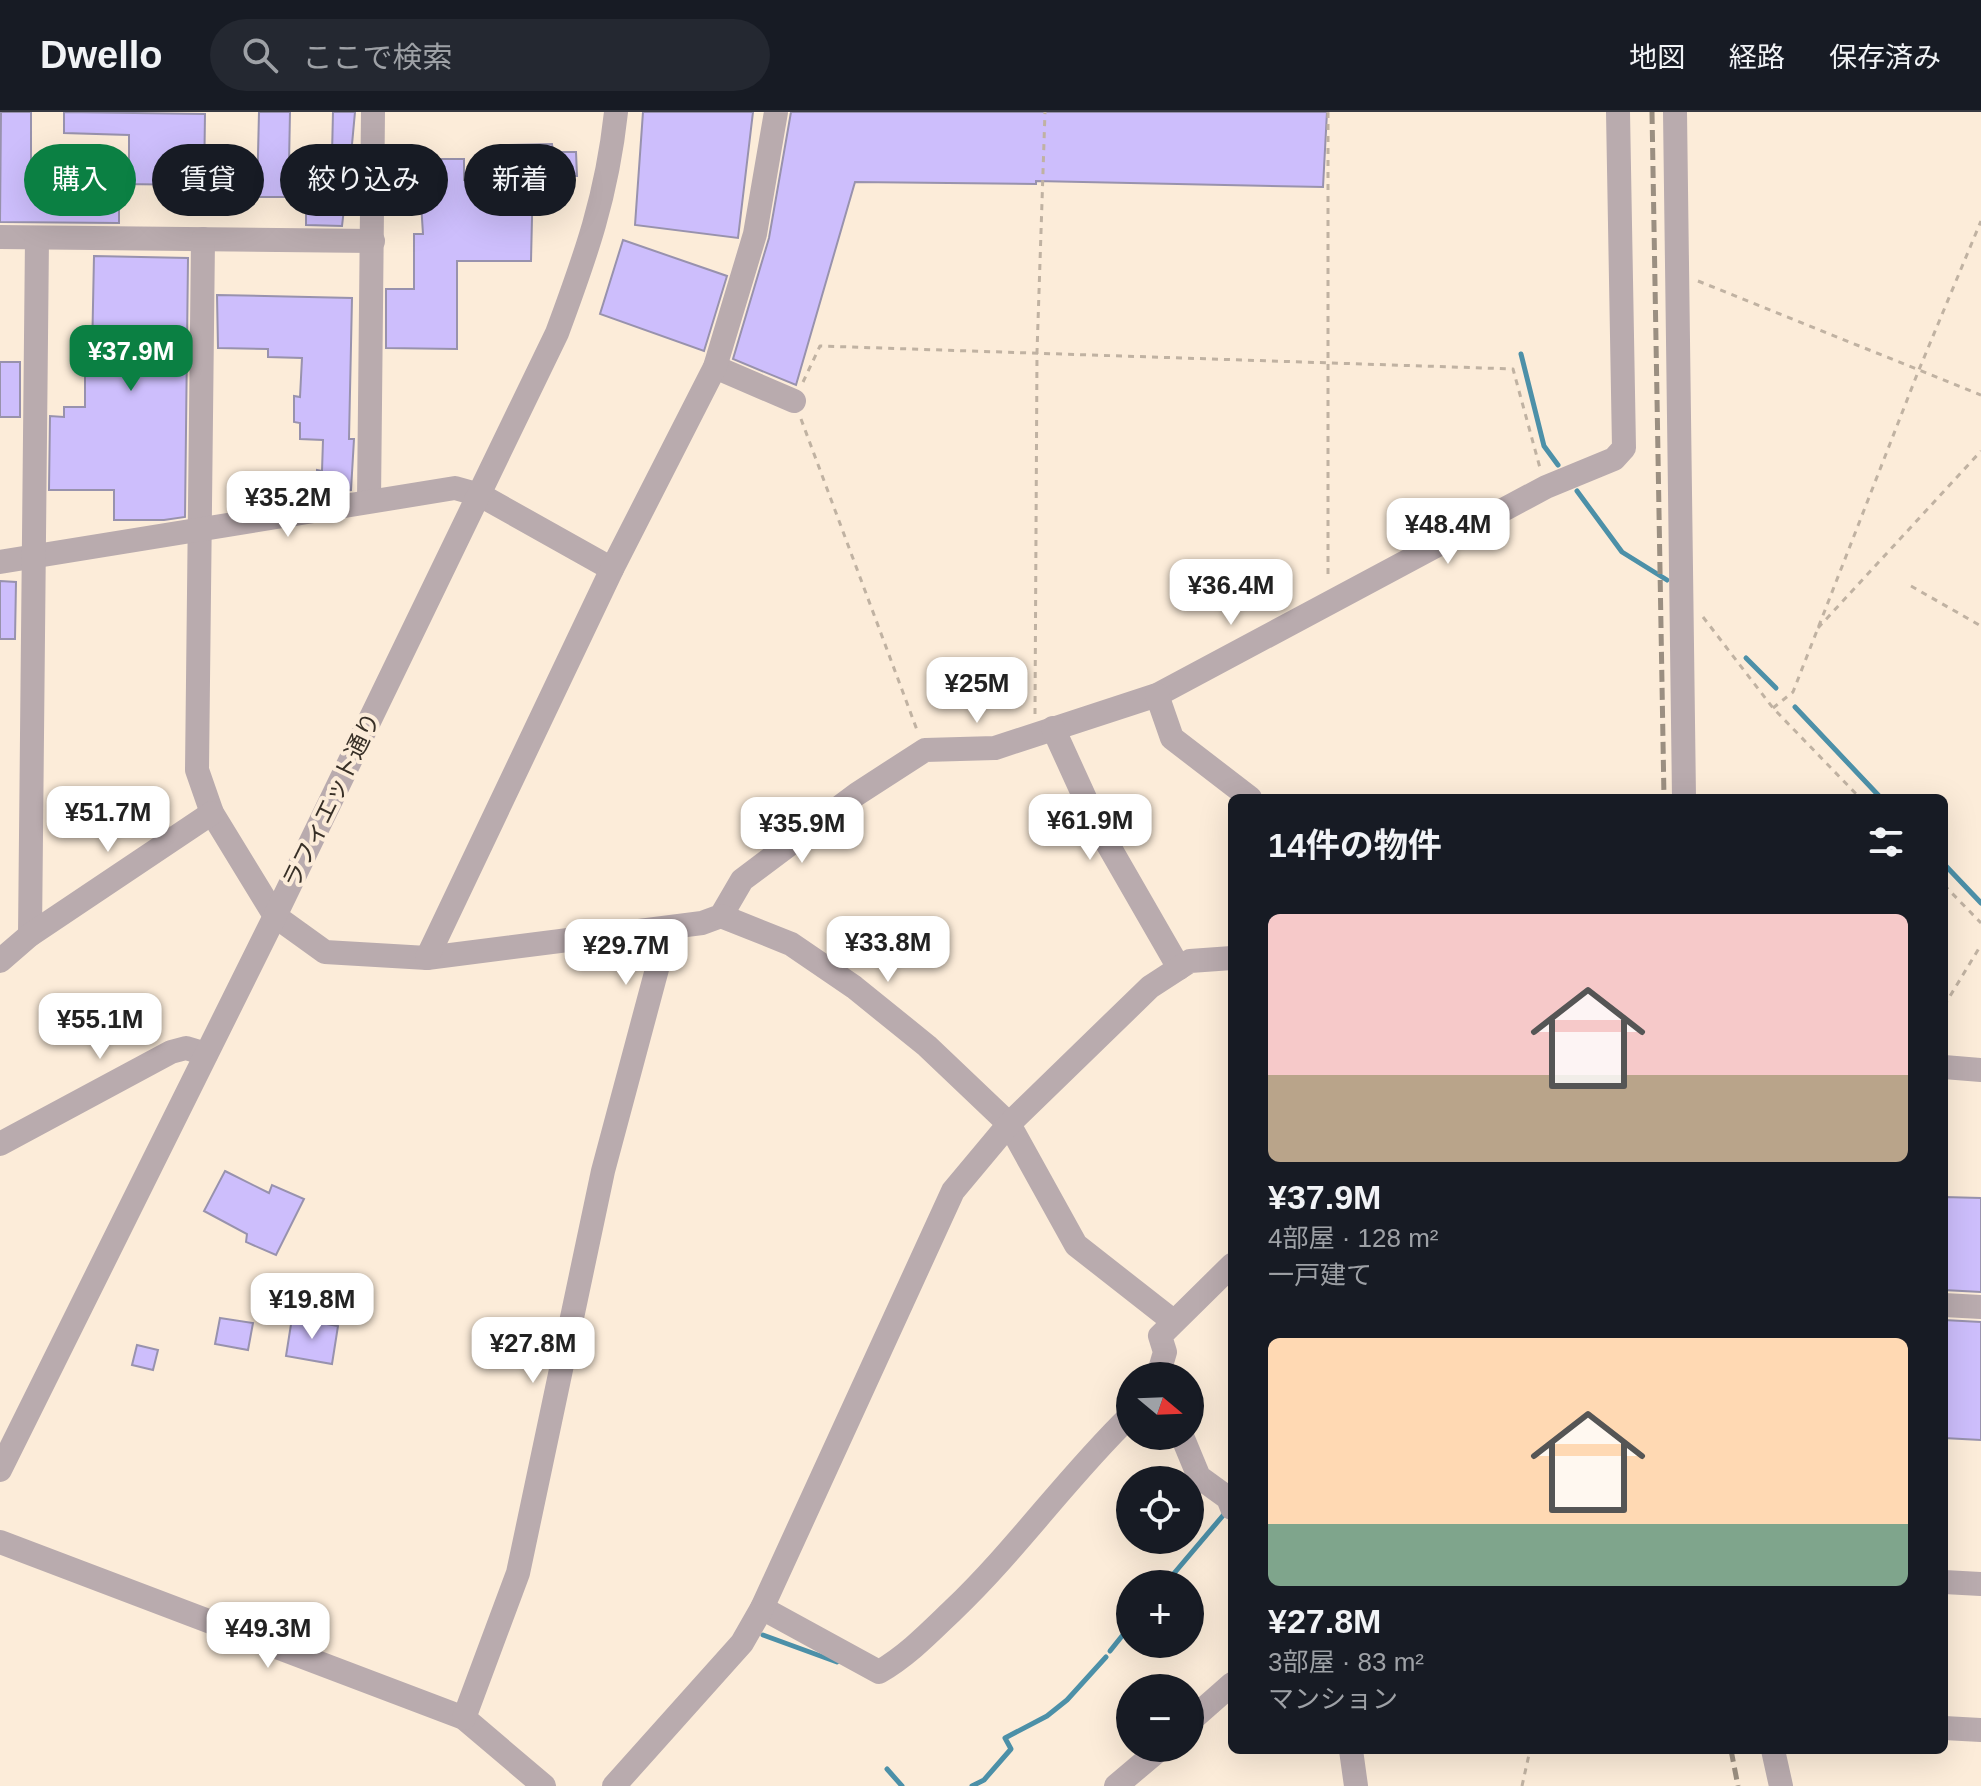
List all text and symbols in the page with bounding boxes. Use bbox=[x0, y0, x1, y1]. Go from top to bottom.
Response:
search box bbox=[210, 19, 770, 91]
icon: search bbox=[238, 33, 282, 77]
text: Dwello bbox=[40, 34, 162, 76]
text: ここで検索 bbox=[302, 41, 452, 74]
text: 地図 bbox=[1629, 42, 1685, 73]
text: 経路 bbox=[1729, 42, 1785, 73]
text: 保存済み bbox=[1829, 42, 1941, 73]
chip: 購入 bbox=[24, 144, 136, 216]
chip: 賃貸 bbox=[152, 144, 264, 216]
chip: 絞り込み bbox=[280, 144, 448, 216]
chip: 新着 bbox=[464, 144, 576, 216]
pin: ¥37.9M bbox=[66, 325, 196, 393]
text: ¥37.9M bbox=[88, 336, 174, 366]
pin: ¥35.2M bbox=[223, 471, 353, 539]
text: ¥35.2M bbox=[245, 482, 331, 512]
pin: ¥48.4M bbox=[1383, 498, 1513, 566]
text: ¥48.4M bbox=[1405, 509, 1491, 539]
pin: ¥36.4M bbox=[1166, 559, 1296, 627]
text: ¥36.4M bbox=[1188, 570, 1274, 600]
pin: ¥25M bbox=[930, 657, 1024, 725]
text: ¥25M bbox=[944, 668, 1010, 698]
street label: ラフィエット通り bbox=[277, 708, 385, 892]
pin: ¥51.7M bbox=[43, 786, 173, 854]
pin: ¥61.9M bbox=[1025, 794, 1155, 862]
text: ¥51.7M bbox=[65, 797, 151, 827]
pin: ¥35.9M bbox=[737, 797, 867, 865]
text: ¥61.9M bbox=[1047, 805, 1133, 835]
text: ¥35.9M bbox=[759, 808, 845, 838]
icon: filters bbox=[1864, 820, 1908, 864]
text: 14件の物件 bbox=[1268, 826, 1442, 864]
pin: ¥33.8M bbox=[823, 916, 953, 984]
pin: ¥29.7M bbox=[561, 919, 691, 987]
text: ¥33.8M bbox=[845, 927, 931, 957]
text: ¥29.7M bbox=[583, 930, 669, 960]
icon: home bbox=[1516, 966, 1660, 1110]
pin: ¥55.1M bbox=[35, 993, 165, 1061]
text: ¥55.1M bbox=[57, 1004, 143, 1034]
text: ¥37.9M bbox=[1268, 1178, 1381, 1216]
text: 4部屋 · 128 m² bbox=[1268, 1223, 1439, 1253]
text: 一戸建て bbox=[1268, 1260, 1372, 1290]
pin: ¥19.8M bbox=[247, 1273, 377, 1341]
text: ¥19.8M bbox=[269, 1284, 355, 1314]
pin: ¥27.8M bbox=[468, 1317, 598, 1385]
text: ¥27.8M bbox=[490, 1328, 576, 1358]
north arrow bbox=[1116, 1362, 1204, 1450]
map controls bbox=[1116, 1362, 1204, 1762]
icon: home bbox=[1516, 1390, 1660, 1534]
button: locate bbox=[1116, 1466, 1204, 1554]
button: + bbox=[1116, 1570, 1204, 1658]
pin: ¥49.3M bbox=[203, 1602, 333, 1670]
text: ¥27.8M bbox=[1268, 1602, 1381, 1640]
text: ¥49.3M bbox=[225, 1613, 311, 1643]
text: 3部屋 · 83 m² bbox=[1268, 1647, 1424, 1677]
button: − bbox=[1116, 1674, 1204, 1762]
text: マンション bbox=[1268, 1684, 1398, 1714]

